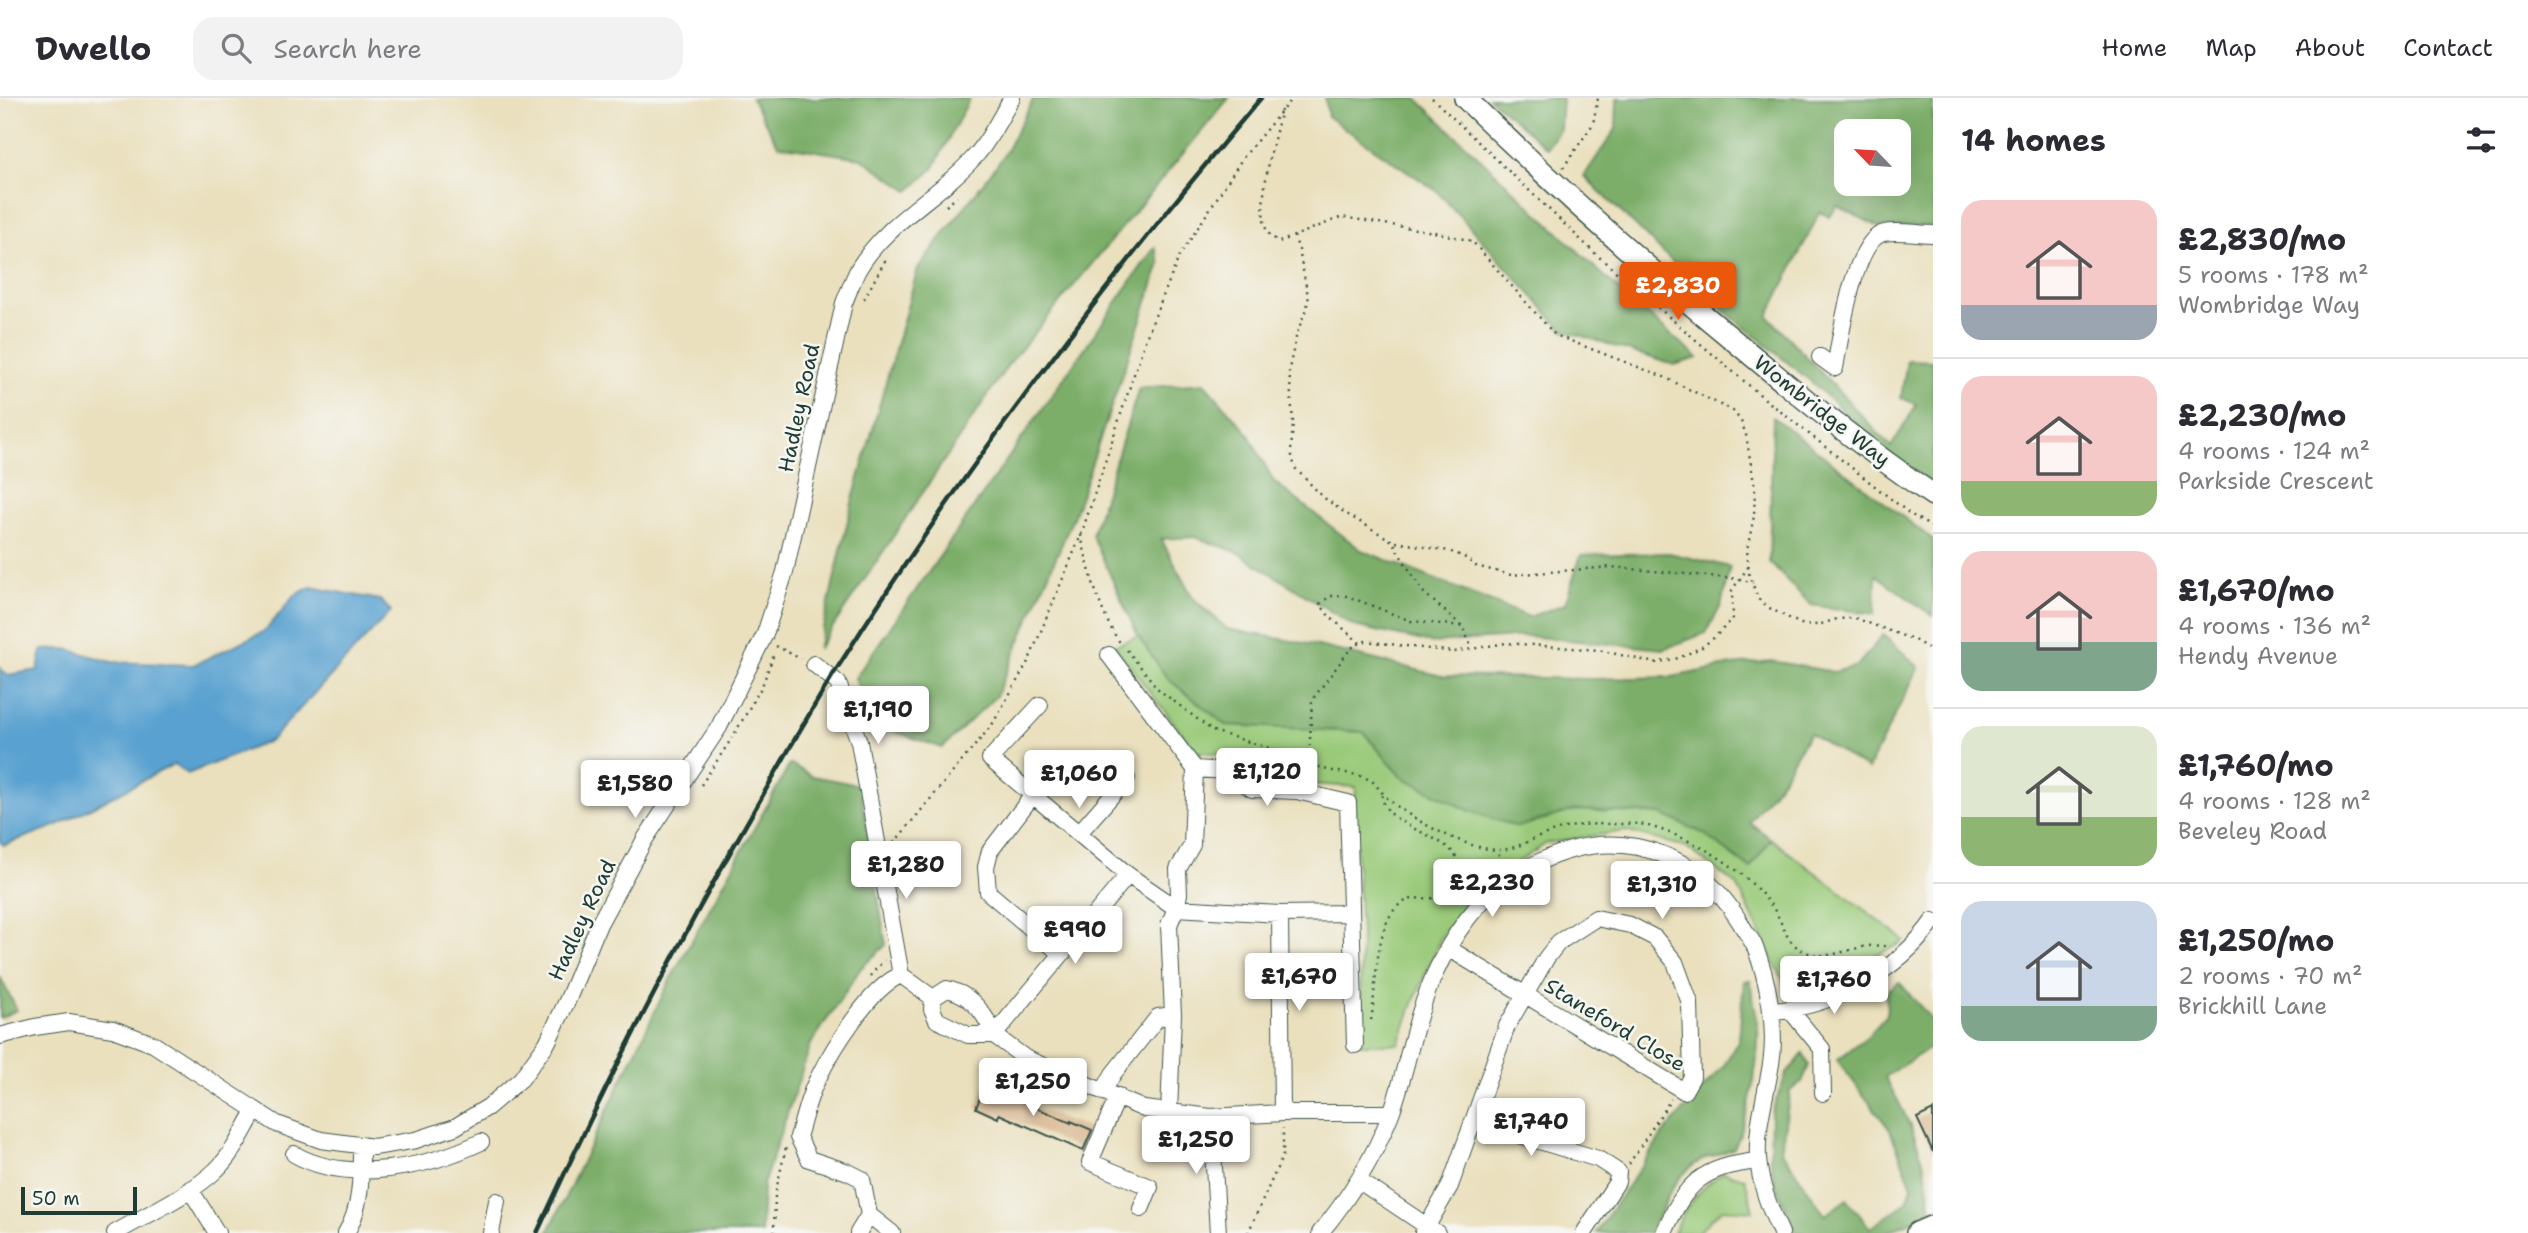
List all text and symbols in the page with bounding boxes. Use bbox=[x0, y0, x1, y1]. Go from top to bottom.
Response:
search box bbox=[193, 17, 683, 80]
text: Dwello bbox=[35, 26, 151, 71]
icon: search bbox=[217, 29, 255, 67]
text: Search here bbox=[273, 31, 422, 66]
text: Home bbox=[2101, 32, 2167, 64]
text: Map bbox=[2205, 32, 2257, 64]
text: About bbox=[2295, 32, 2365, 64]
text: Contact bbox=[2403, 32, 2493, 64]
north arrow bbox=[1834, 119, 1911, 196]
map controls bbox=[1834, 119, 1911, 196]
text: 14 homes bbox=[1961, 120, 2106, 161]
icon: filters bbox=[2462, 121, 2500, 159]
text: £2,830/mo bbox=[2178, 219, 2346, 260]
icon: home bbox=[2017, 228, 2101, 312]
text: 5 rooms · 178 m² bbox=[2178, 260, 2369, 290]
pin: £2,830 bbox=[1621, 262, 1735, 322]
text: £2,830 bbox=[1635, 270, 1721, 300]
text: Wombridge Way bbox=[2178, 290, 2360, 320]
street label: Hadley Road bbox=[772, 341, 826, 475]
street label: Wombridge Way bbox=[1748, 349, 1896, 473]
text: £2,230/mo bbox=[2178, 395, 2346, 436]
icon: home bbox=[2017, 404, 2101, 488]
text: 4 rooms · 124 m² bbox=[2178, 436, 2370, 466]
text: Parkside Crescent bbox=[2178, 466, 2374, 496]
text: £1,670/mo bbox=[2178, 570, 2335, 611]
icon: home bbox=[2017, 579, 2101, 663]
text: 4 rooms · 136 m² bbox=[2178, 611, 2371, 641]
text: Hendy Avenue bbox=[2178, 641, 2338, 671]
pin: £1,190 bbox=[821, 686, 935, 746]
text: £1,190 bbox=[843, 694, 913, 724]
text: £1,760/mo bbox=[2178, 745, 2334, 786]
pin: £1,120 bbox=[1210, 748, 1324, 808]
pin: £1,060 bbox=[1022, 750, 1136, 810]
icon: home bbox=[2017, 754, 2101, 838]
text: £1,120 bbox=[1232, 756, 1302, 786]
text: £1,060 bbox=[1040, 758, 1118, 788]
pin: £1,580 bbox=[578, 760, 692, 820]
text: £1,580 bbox=[597, 768, 673, 798]
text: 4 rooms · 128 m² bbox=[2178, 786, 2371, 816]
text: Beveley Road bbox=[2178, 816, 2327, 846]
pin: £1,280 bbox=[849, 842, 963, 901]
text: £1,280 bbox=[867, 849, 945, 879]
street label: Hadley Road bbox=[542, 855, 622, 985]
pin: £2,230 bbox=[1435, 860, 1549, 919]
pin: £1,310 bbox=[1605, 862, 1719, 921]
text: £2,230 bbox=[1449, 867, 1535, 897]
text: £1,310 bbox=[1627, 869, 1697, 899]
pin: £990 bbox=[1034, 906, 1116, 966]
text: £990 bbox=[1043, 914, 1107, 944]
text: £1,250/mo bbox=[2178, 920, 2335, 961]
icon: home bbox=[2017, 929, 2101, 1013]
pin: £1,670 bbox=[1242, 954, 1356, 1013]
pin: £1,760 bbox=[1777, 956, 1891, 1016]
text: £1,670 bbox=[1261, 961, 1337, 991]
text: 2 rooms · 70 m² bbox=[2178, 961, 2363, 991]
text: £1,760 bbox=[1796, 964, 1872, 994]
street label: Staneford Close bbox=[1539, 972, 1691, 1078]
text: Brickhill Lane bbox=[2178, 991, 2327, 1021]
pin: £1,250 bbox=[976, 1058, 1090, 1118]
text: £1,250 bbox=[995, 1066, 1071, 1096]
pin: £1,740 bbox=[1474, 1098, 1588, 1158]
text: £1,740 bbox=[1493, 1106, 1569, 1136]
pin: £1,250 bbox=[1139, 1116, 1253, 1176]
text: £1,250 bbox=[1158, 1124, 1234, 1154]
scale bar bbox=[21, 1184, 136, 1216]
text: 50 m bbox=[32, 1186, 80, 1211]

